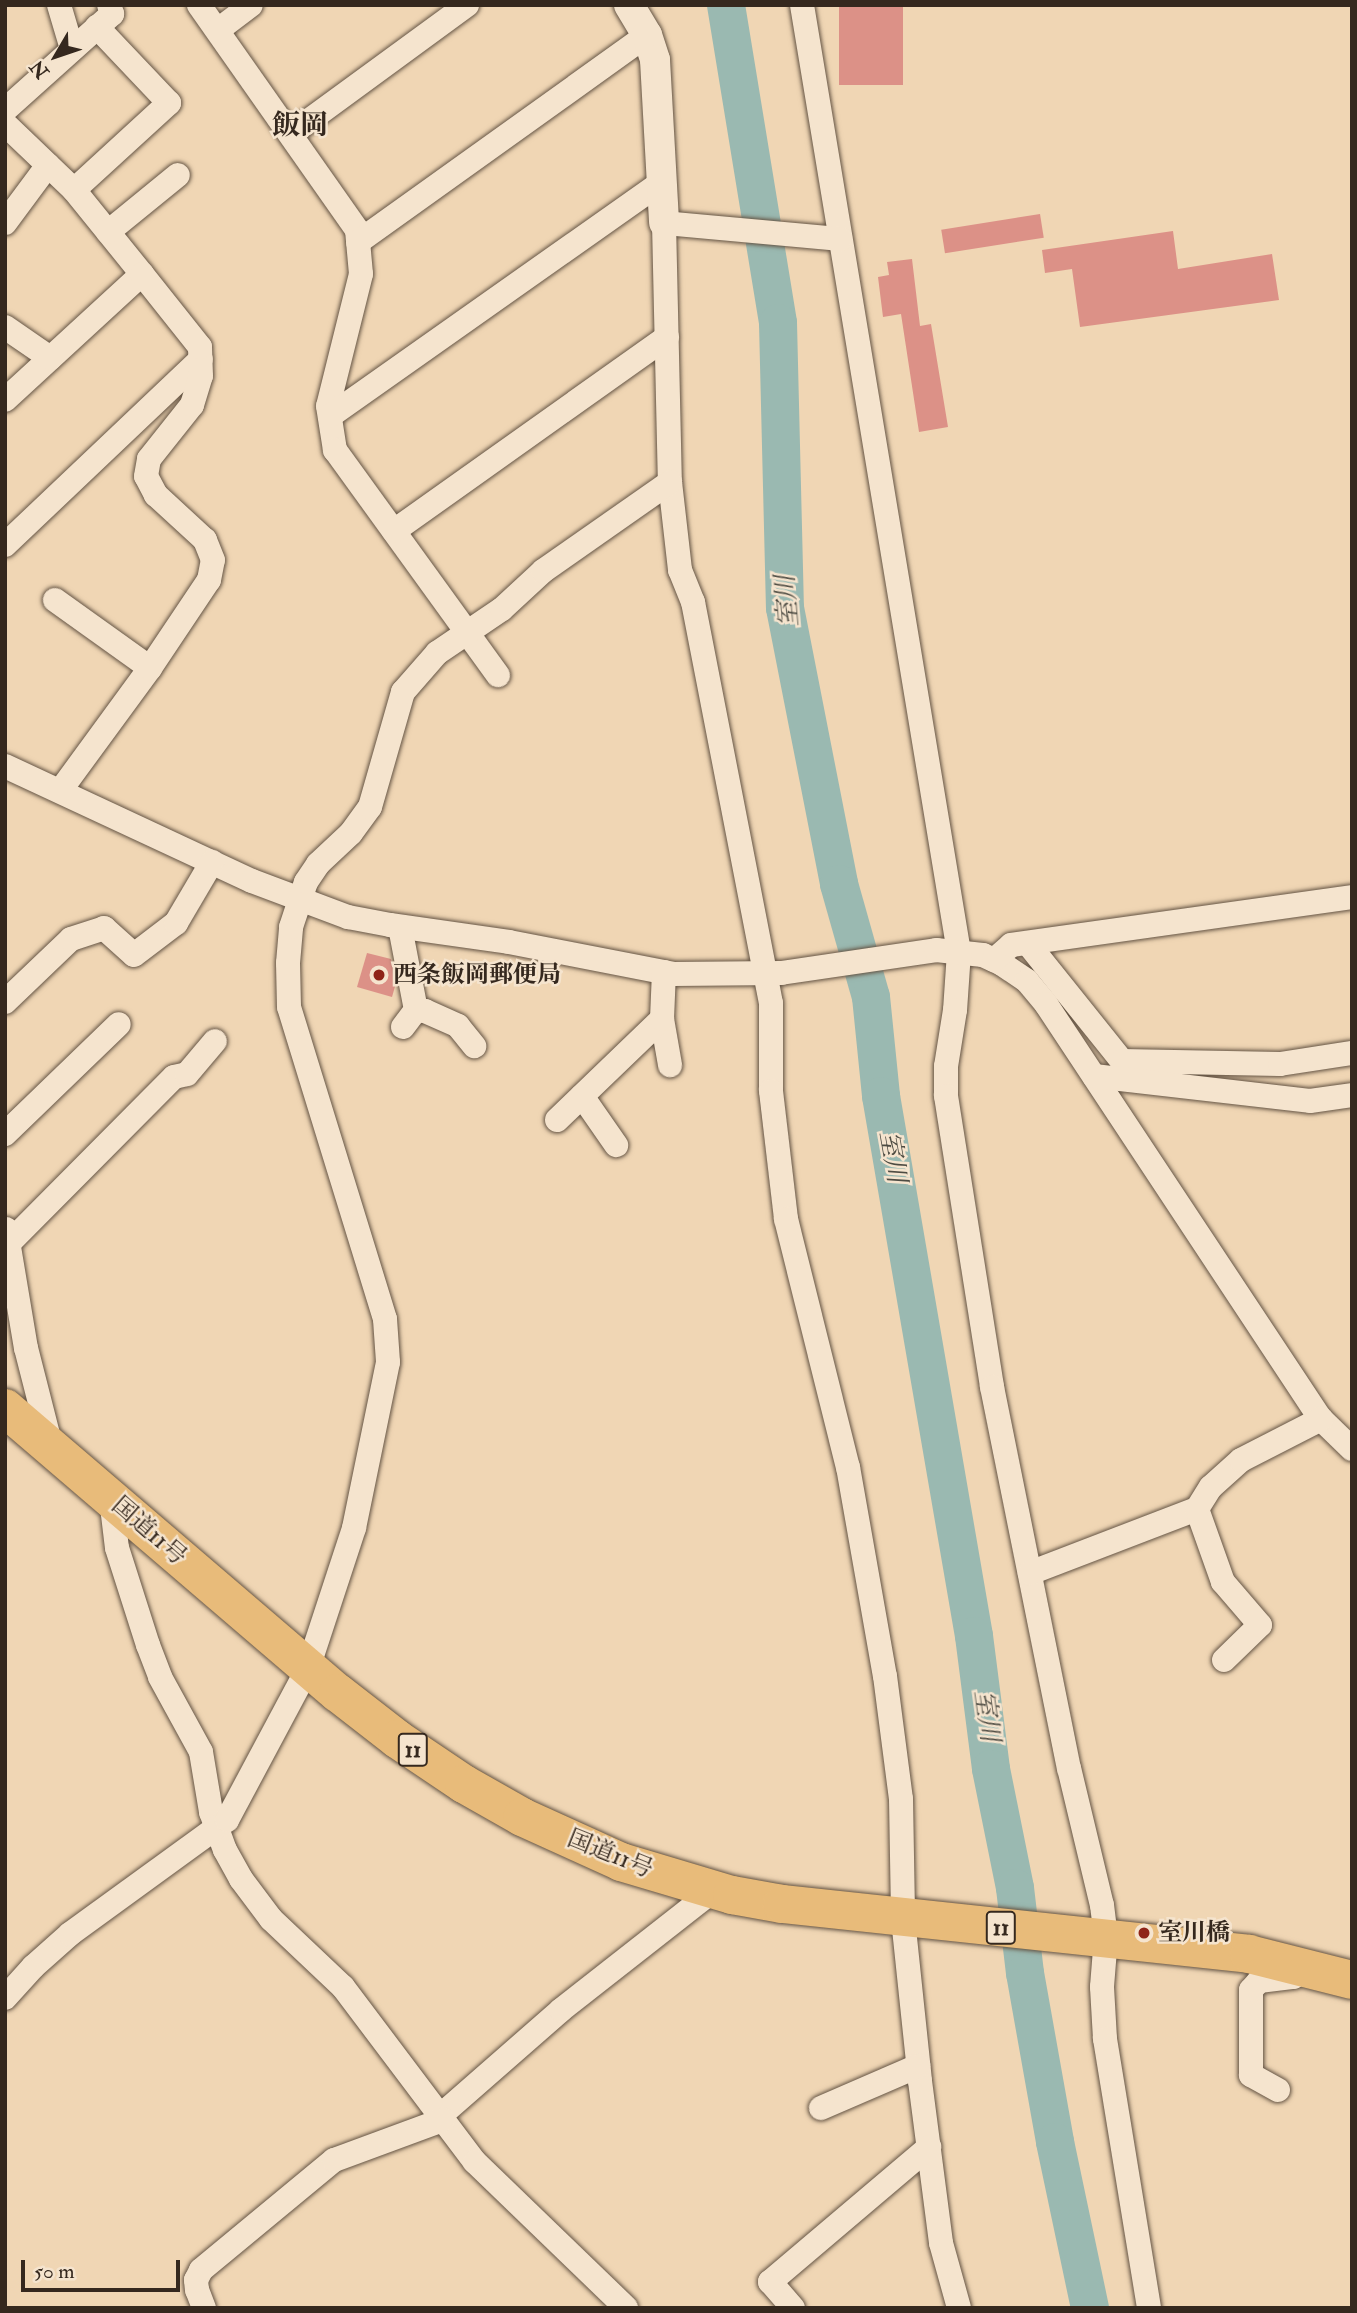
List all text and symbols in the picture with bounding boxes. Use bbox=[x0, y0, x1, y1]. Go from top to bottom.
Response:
north arrow bbox=[21, 21, 91, 91]
text: N bbox=[25, 55, 54, 83]
district label: 飯岡 bbox=[272, 109, 328, 143]
water label: 室川 bbox=[770, 574, 806, 628]
place label: 西条飯岡郵便局 bbox=[393, 961, 561, 989]
marker: 西条飯岡郵便局 bbox=[371, 967, 387, 983]
water label: 室川 bbox=[872, 1129, 912, 1185]
street label: 国道11号 bbox=[106, 1491, 192, 1571]
water label: 室川 bbox=[967, 1688, 1005, 1744]
road number: 11 bbox=[397, 1730, 429, 1770]
street label: 国道11号 bbox=[563, 1824, 657, 1884]
road number: 11 bbox=[985, 1909, 1017, 1948]
place label: 室川橋 bbox=[1158, 1919, 1230, 1947]
marker: 室川橋 bbox=[1136, 1925, 1152, 1941]
scale bar bbox=[24, 2246, 184, 2290]
text: 50 m bbox=[34, 2258, 75, 2285]

